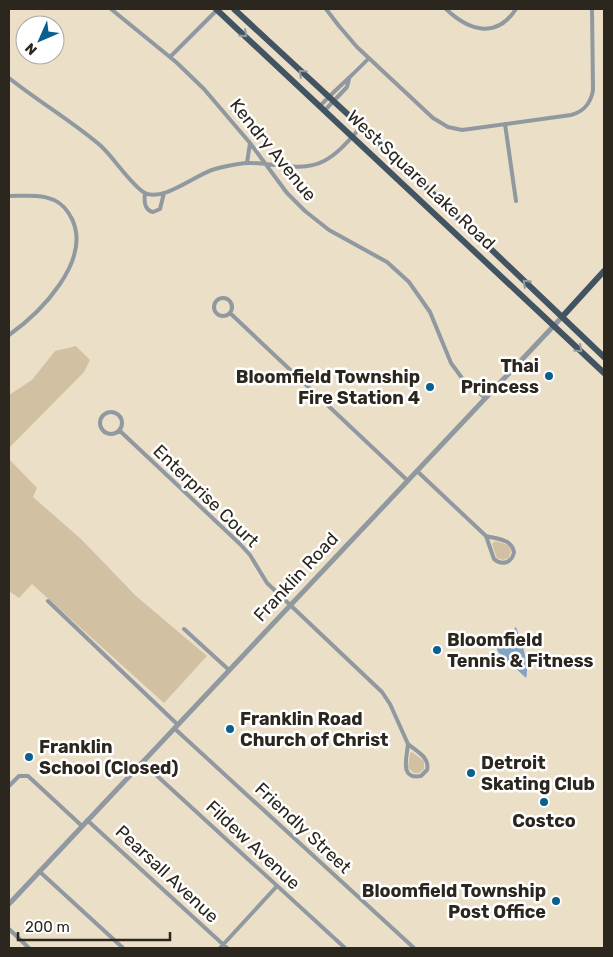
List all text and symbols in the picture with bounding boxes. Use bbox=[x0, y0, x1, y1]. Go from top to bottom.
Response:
north arrow bbox=[15, 15, 65, 65]
one-way arrow bbox=[238, 28, 247, 37]
text: N bbox=[22, 39, 41, 58]
one-way arrow bbox=[299, 70, 308, 79]
street label: Kendry Avenue bbox=[225, 94, 321, 206]
street label: West Square Lake Road bbox=[342, 106, 500, 254]
one-way arrow bbox=[523, 280, 532, 289]
one-way arrow bbox=[573, 343, 582, 352]
place label: Thai Princess bbox=[461, 355, 539, 398]
place label: Bloomfield Township Fire Station 4 bbox=[236, 366, 420, 409]
marker: Thai Princess bbox=[543, 370, 555, 382]
marker: Bloomfield Township Fire Station 4 bbox=[424, 381, 436, 393]
street label: Enterprise Court bbox=[149, 440, 263, 552]
street label: Franklin Road bbox=[249, 528, 343, 626]
place label: Bloomfield Tennis & Fitness bbox=[447, 629, 594, 672]
marker: Bloomfield Tennis & Fitness bbox=[431, 644, 443, 656]
place label: Franklin Road Church of Christ bbox=[240, 708, 388, 751]
marker: Franklin Road Church of Christ bbox=[224, 723, 236, 735]
place label: Franklin School (Closed) bbox=[39, 736, 178, 779]
marker: Franklin School (Closed) bbox=[23, 751, 35, 763]
place label: Detroit Skating Club bbox=[481, 752, 595, 795]
marker: Detroit Skating Club bbox=[465, 767, 477, 779]
street label: Friendly Street bbox=[250, 778, 356, 878]
street label: Fildew Avenue bbox=[201, 796, 305, 894]
marker: Costco bbox=[538, 796, 550, 808]
place label: Costco bbox=[512, 810, 576, 832]
street label: Pearsall Avenue bbox=[111, 821, 223, 927]
place label: Bloomfield Township Post Office bbox=[362, 880, 546, 923]
marker: Bloomfield Township Post Office bbox=[550, 895, 562, 907]
scale bar bbox=[18, 910, 170, 942]
text: 200 m bbox=[25, 918, 70, 936]

